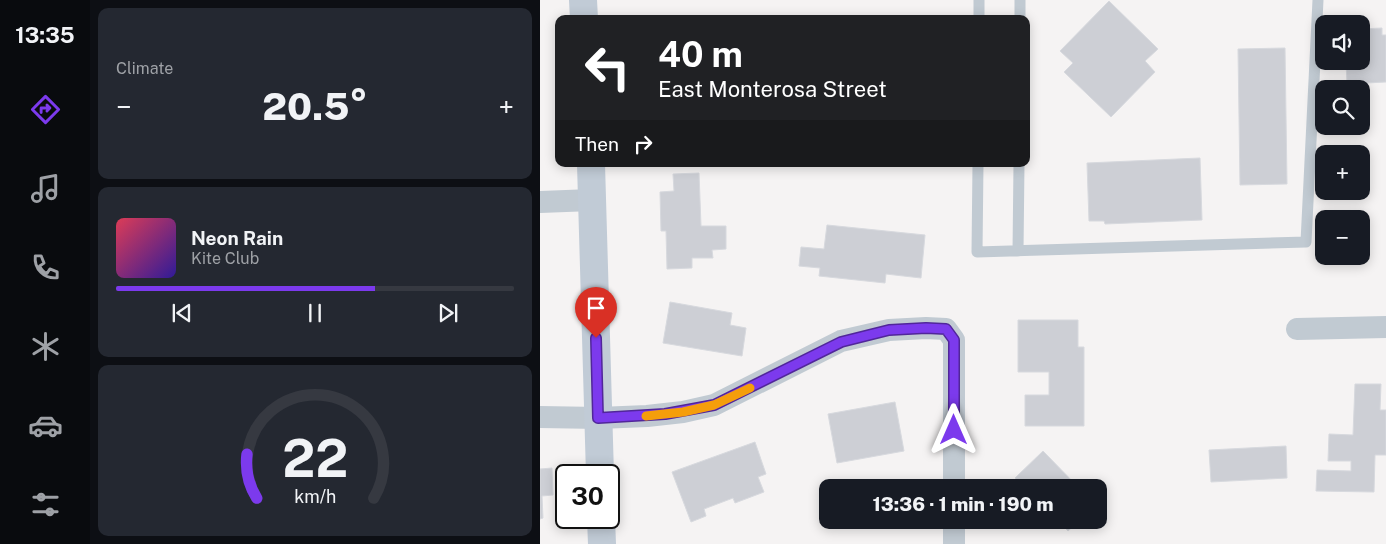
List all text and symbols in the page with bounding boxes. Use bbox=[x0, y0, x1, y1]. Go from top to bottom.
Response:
map controls bbox=[1315, 15, 1370, 265]
button: sound bbox=[1315, 15, 1370, 70]
text: 13:35 bbox=[15, 22, 75, 48]
text: 40 m bbox=[658, 34, 743, 75]
icon: left bbox=[575, 35, 640, 100]
text: Climate bbox=[116, 59, 173, 78]
text: East Monterosa Street bbox=[658, 76, 887, 102]
button: search bbox=[1315, 80, 1370, 135]
text: 20.5° bbox=[262, 84, 368, 129]
text: − bbox=[116, 90, 132, 123]
text: + bbox=[498, 90, 514, 123]
icon: directions bbox=[28, 92, 63, 127]
icon: right bbox=[629, 130, 657, 158]
text: Then bbox=[575, 133, 619, 155]
button: + bbox=[1315, 145, 1370, 200]
icon: music bbox=[28, 171, 63, 206]
button: − bbox=[1315, 210, 1370, 265]
text: Neon Rain bbox=[191, 227, 283, 249]
text: Kite Club bbox=[191, 249, 259, 268]
icon: phone bbox=[28, 250, 63, 285]
pin bbox=[575, 287, 617, 338]
icon: arrive bbox=[582, 294, 610, 322]
icon: previous bbox=[168, 299, 196, 327]
icon: pause bbox=[301, 299, 329, 327]
icon: next bbox=[434, 299, 462, 327]
icon: climate bbox=[28, 329, 63, 364]
position arrow bbox=[927, 403, 979, 455]
icon: car bbox=[28, 408, 63, 443]
text: 22 bbox=[282, 428, 348, 489]
speed limit sign: 30 bbox=[555, 464, 620, 529]
text: km/h bbox=[294, 486, 336, 507]
icon: filters bbox=[28, 487, 63, 522]
text: 13:36 · 1 min · 190 m bbox=[873, 493, 1053, 515]

